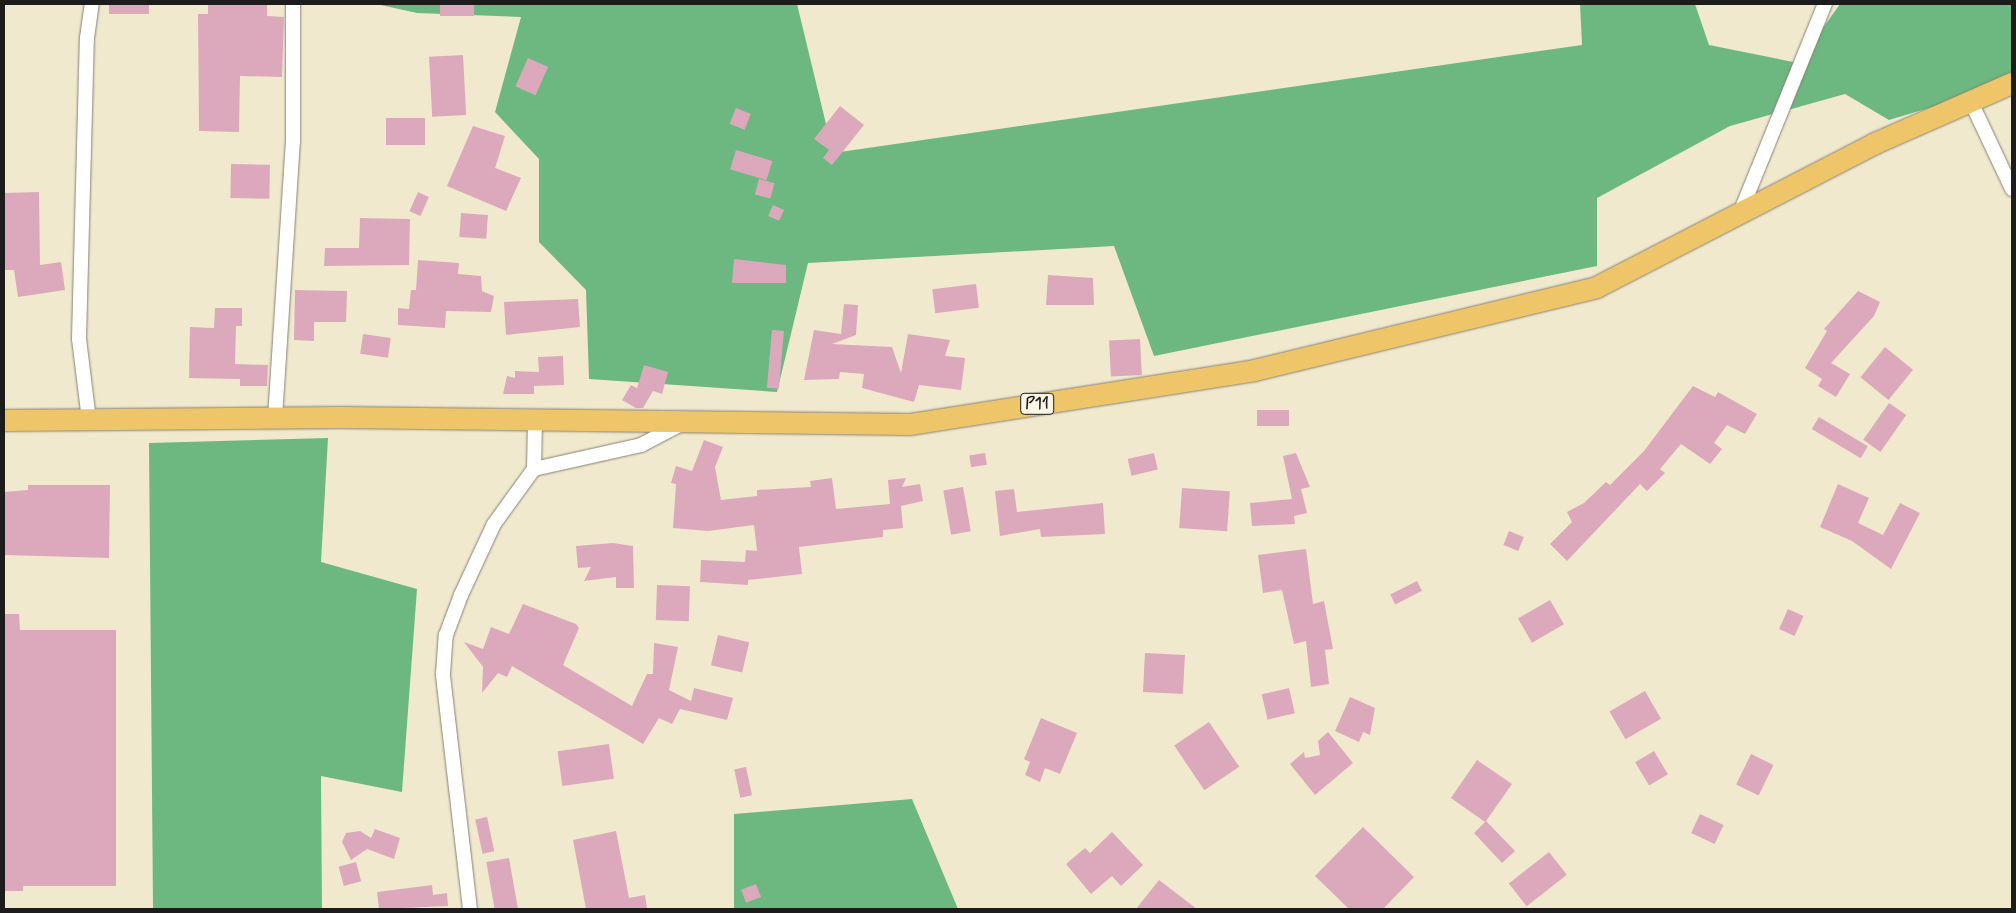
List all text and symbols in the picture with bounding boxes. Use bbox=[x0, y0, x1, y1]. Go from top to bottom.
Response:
road number: P11 bbox=[1020, 390, 1054, 418]

